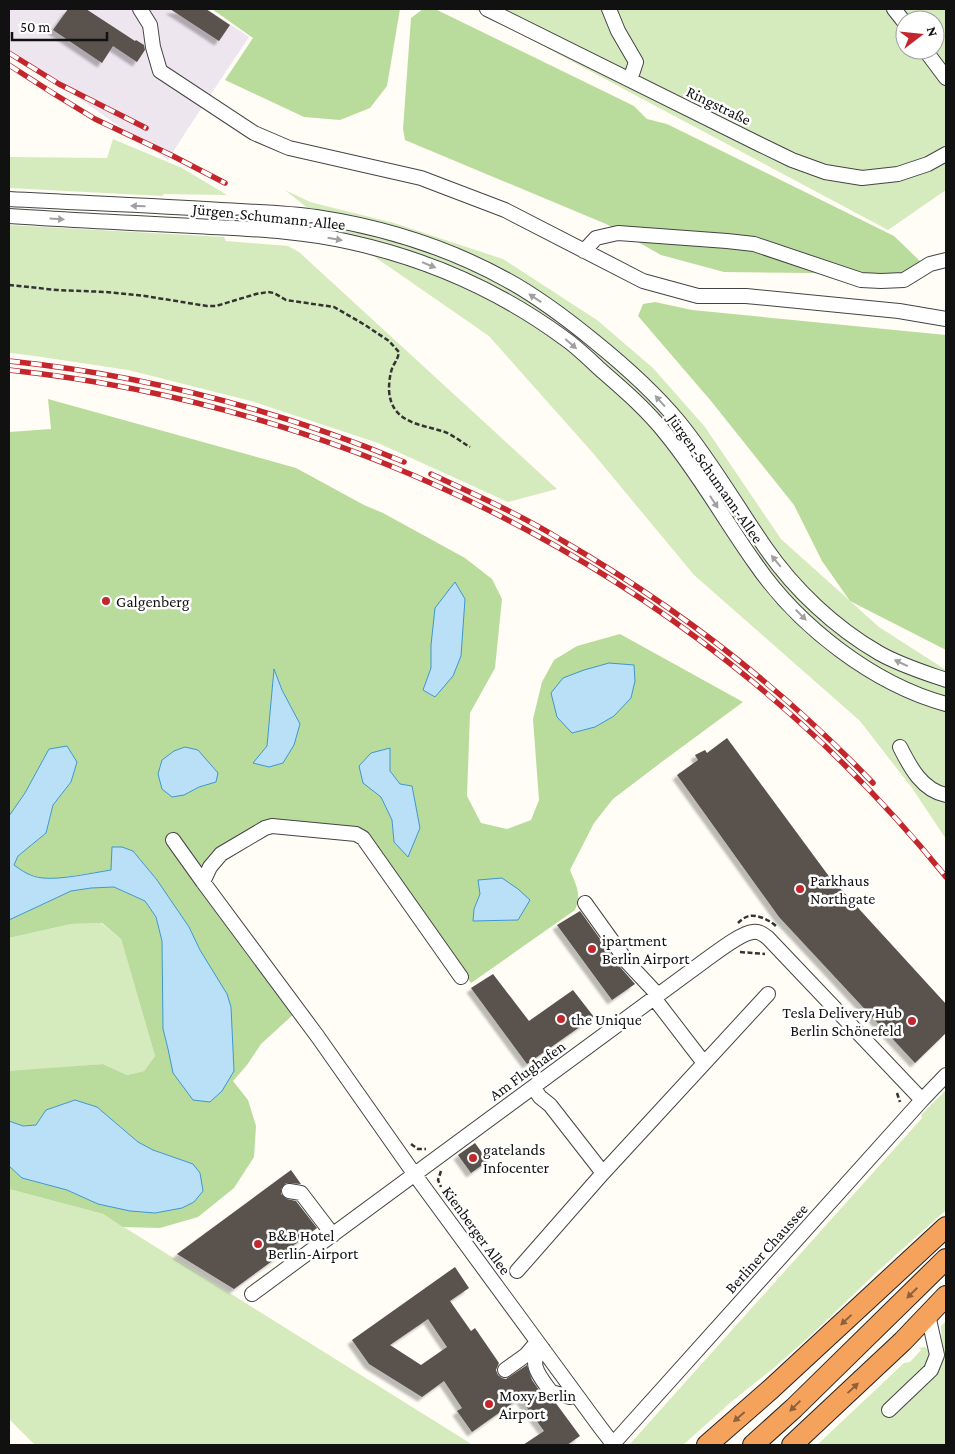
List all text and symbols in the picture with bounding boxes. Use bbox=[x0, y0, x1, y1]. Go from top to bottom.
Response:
scale bar bbox=[12, 10, 108, 42]
north arrow bbox=[895, 10, 945, 60]
text: 50 m bbox=[20, 19, 50, 35]
text: N bbox=[923, 25, 942, 39]
street label: Ringstraße bbox=[683, 83, 754, 129]
street label: Jürgen-Schumann-Allee bbox=[190, 200, 346, 234]
one-way arrow bbox=[130, 201, 146, 209]
one-way arrow bbox=[50, 215, 66, 223]
one-way arrow bbox=[328, 235, 344, 243]
one-way arrow bbox=[422, 262, 437, 269]
one-way arrow bbox=[529, 294, 542, 303]
one-way arrow bbox=[564, 338, 577, 349]
one-way arrow bbox=[655, 395, 666, 408]
street label: Jürgen-Schumann-Allee bbox=[663, 409, 767, 547]
one-way arrow bbox=[710, 495, 719, 509]
one-way arrow bbox=[771, 555, 782, 568]
place label: Galgenberg bbox=[116, 593, 190, 611]
marker: Galgenberg bbox=[100, 595, 112, 607]
one-way arrow bbox=[794, 609, 806, 621]
one-way arrow bbox=[894, 659, 908, 667]
place label: Parkhaus Northgate bbox=[810, 872, 875, 908]
marker: Parkhaus Northgate bbox=[794, 883, 806, 895]
place label: ipartment Berlin Airport bbox=[602, 932, 690, 968]
marker: ipartment Berlin Airport bbox=[586, 943, 598, 955]
place label: Tesla Delivery Hub Berlin Schönefeld bbox=[782, 1004, 903, 1039]
place label: the Unique bbox=[571, 1011, 642, 1029]
marker: the Unique bbox=[555, 1013, 567, 1025]
marker: Tesla Delivery Hub Berlin Schönefeld bbox=[906, 1015, 918, 1027]
street label: Am Flughafen bbox=[486, 1037, 569, 1104]
place label: gatelands Infocenter bbox=[483, 1141, 549, 1176]
marker: gatelands Infocenter bbox=[467, 1152, 479, 1164]
street label: Kienberger Allee bbox=[438, 1183, 514, 1278]
street label: Berliner Chaussee bbox=[722, 1200, 811, 1297]
place label: B&B Hotel Berlin-Airport bbox=[268, 1227, 359, 1263]
marker: B&B Hotel Berlin-Airport bbox=[252, 1238, 264, 1250]
one-way arrow bbox=[906, 1287, 918, 1299]
one-way arrow bbox=[841, 1314, 853, 1326]
one-way arrow bbox=[846, 1382, 858, 1394]
place label: Moxy Berlin Airport bbox=[499, 1387, 576, 1423]
marker: Moxy Berlin Airport bbox=[483, 1398, 495, 1410]
one-way arrow bbox=[790, 1400, 802, 1412]
one-way arrow bbox=[734, 1411, 746, 1423]

